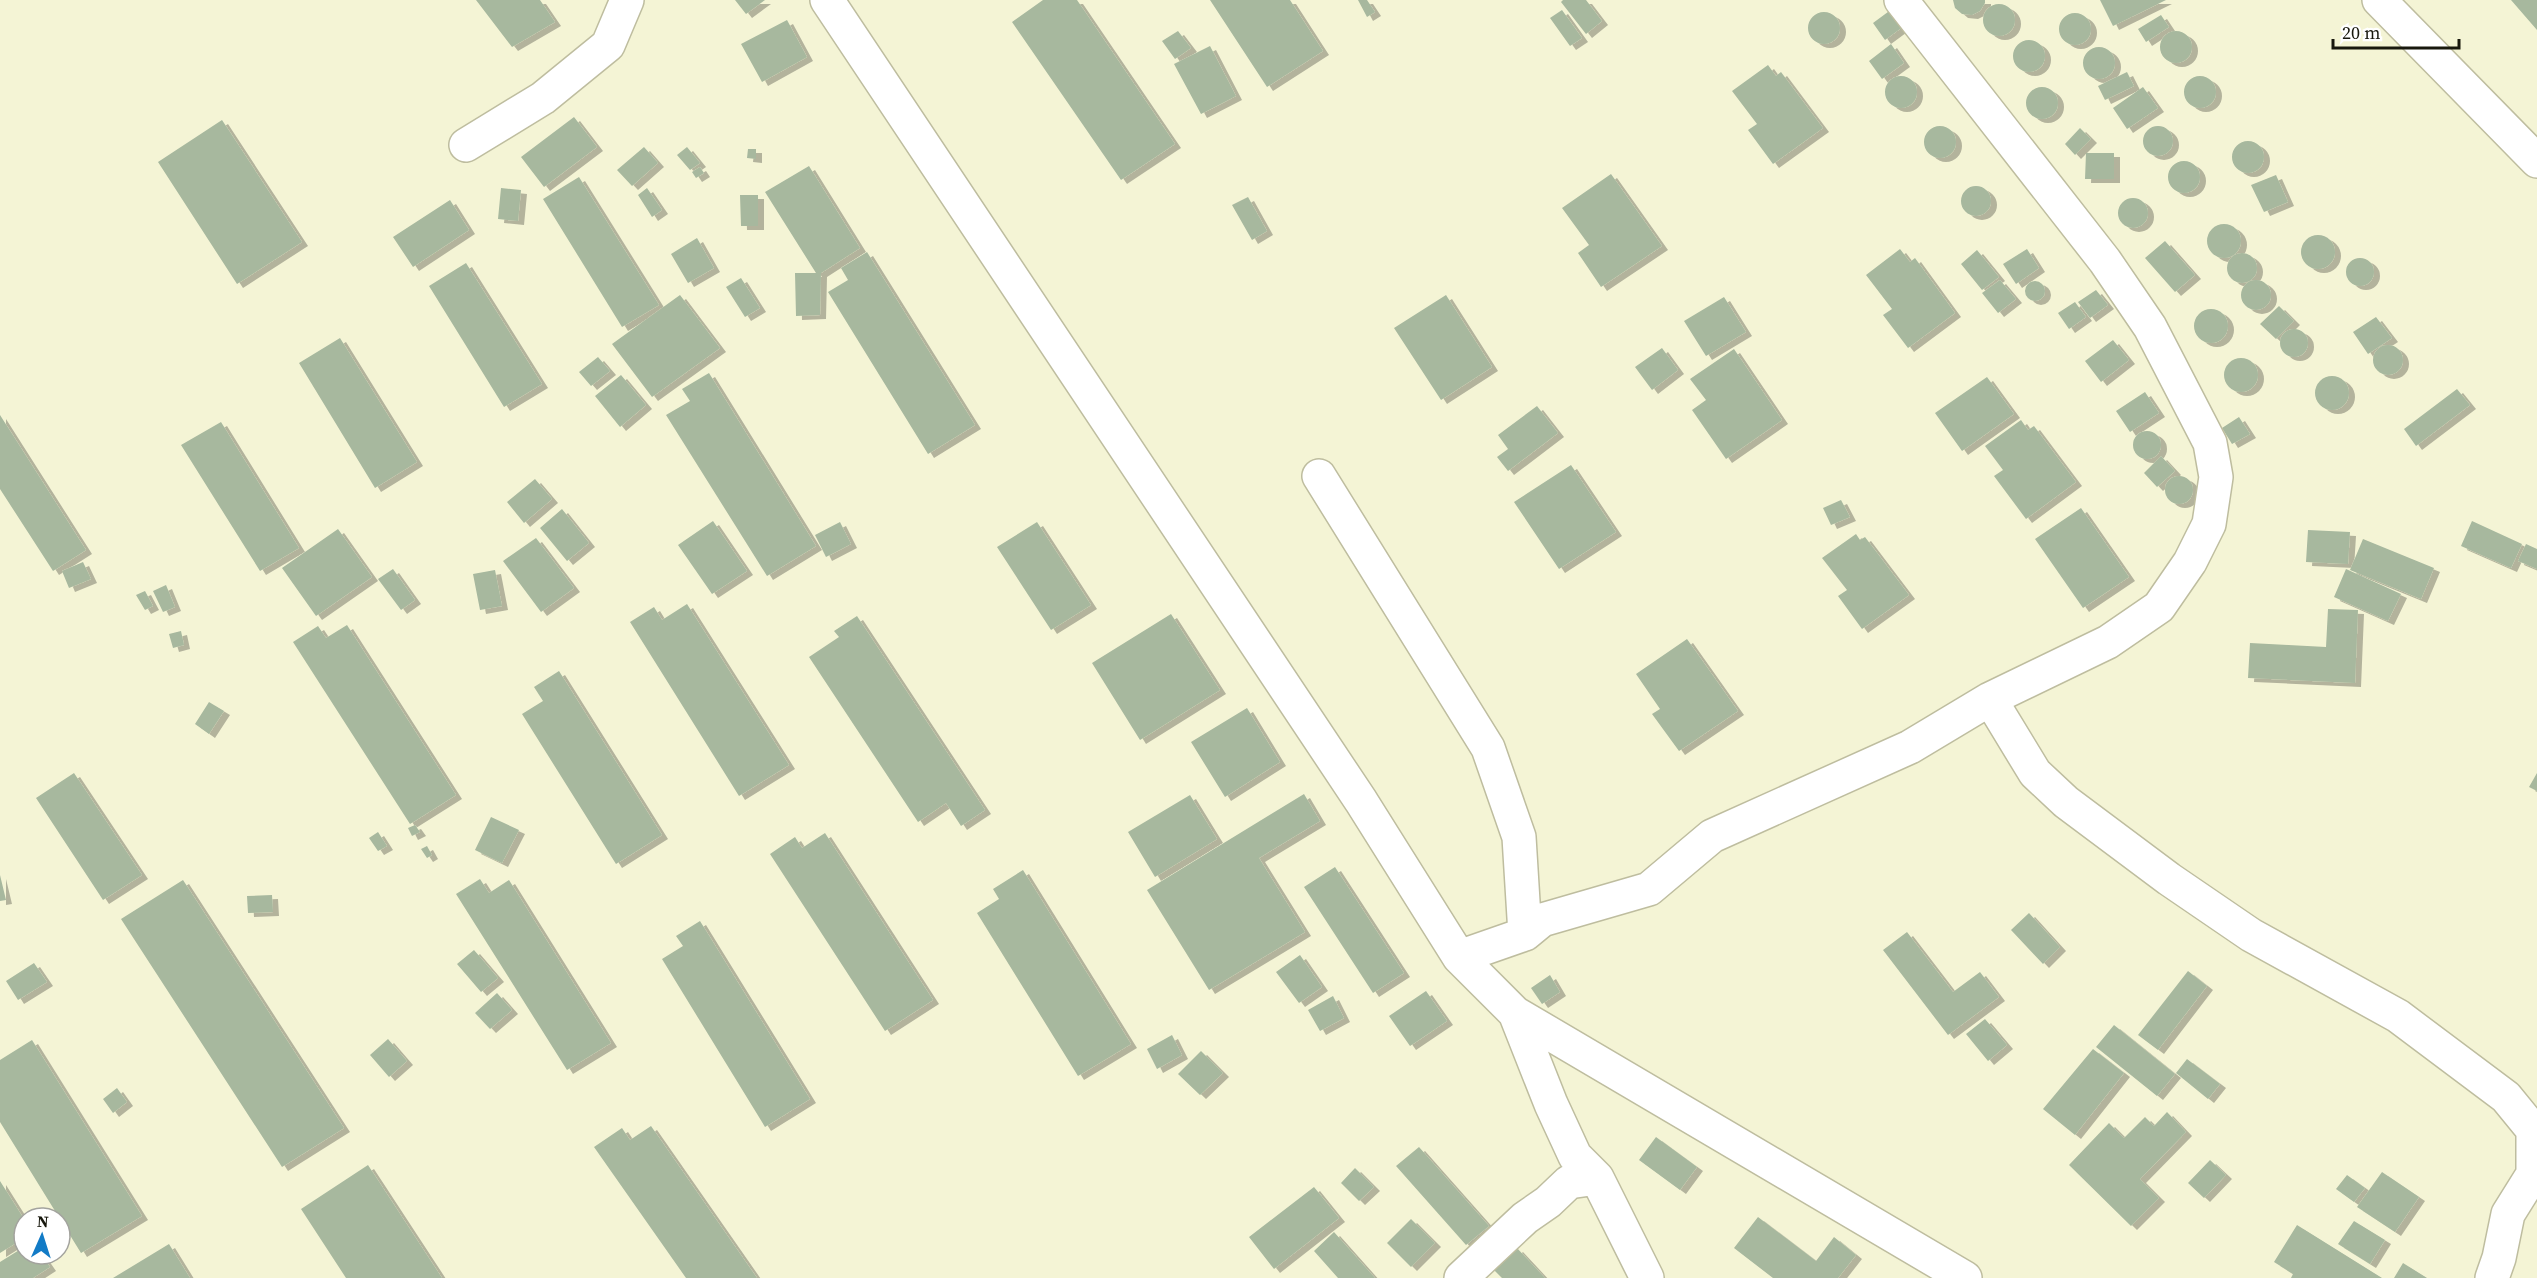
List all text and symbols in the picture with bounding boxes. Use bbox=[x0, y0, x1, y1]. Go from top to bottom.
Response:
scale bar bbox=[2333, 12, 2459, 50]
text: 20 m bbox=[2342, 20, 2380, 45]
north arrow bbox=[12, 1206, 72, 1266]
text: N bbox=[36, 1210, 50, 1232]

